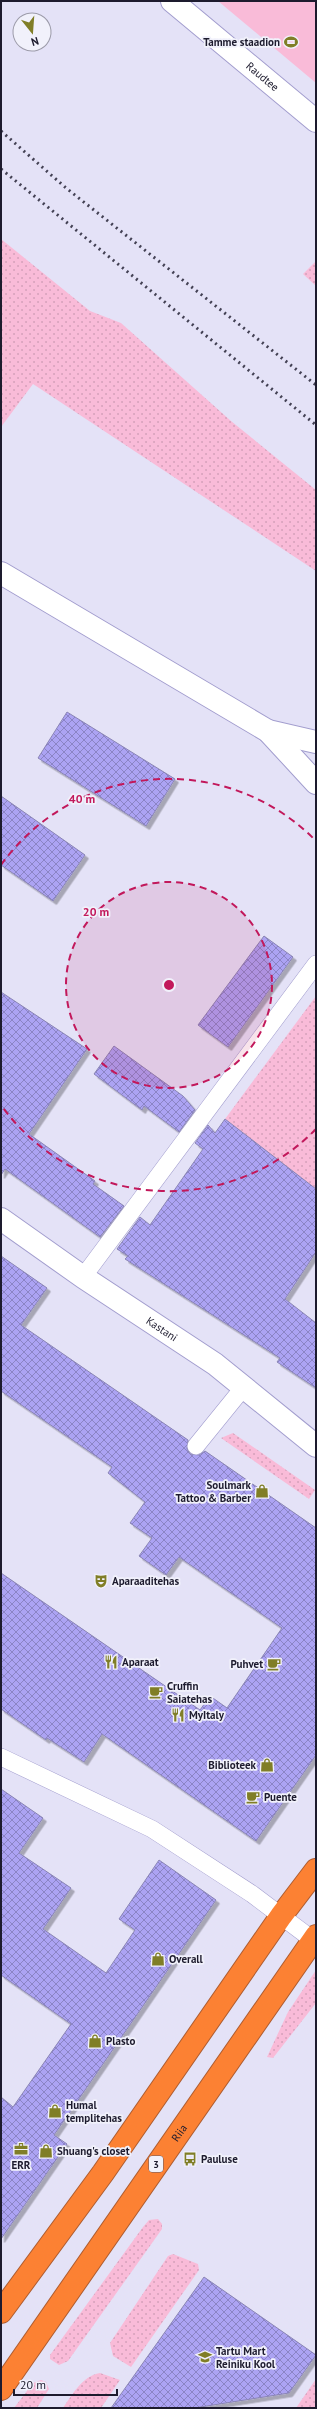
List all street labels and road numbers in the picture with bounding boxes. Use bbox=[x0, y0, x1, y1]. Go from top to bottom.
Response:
street label: Raudtee bbox=[243, 59, 282, 94]
street label: Kastani bbox=[144, 1314, 180, 1344]
street label: Riia bbox=[168, 2121, 190, 2144]
road number: 3 bbox=[149, 2156, 163, 2172]

